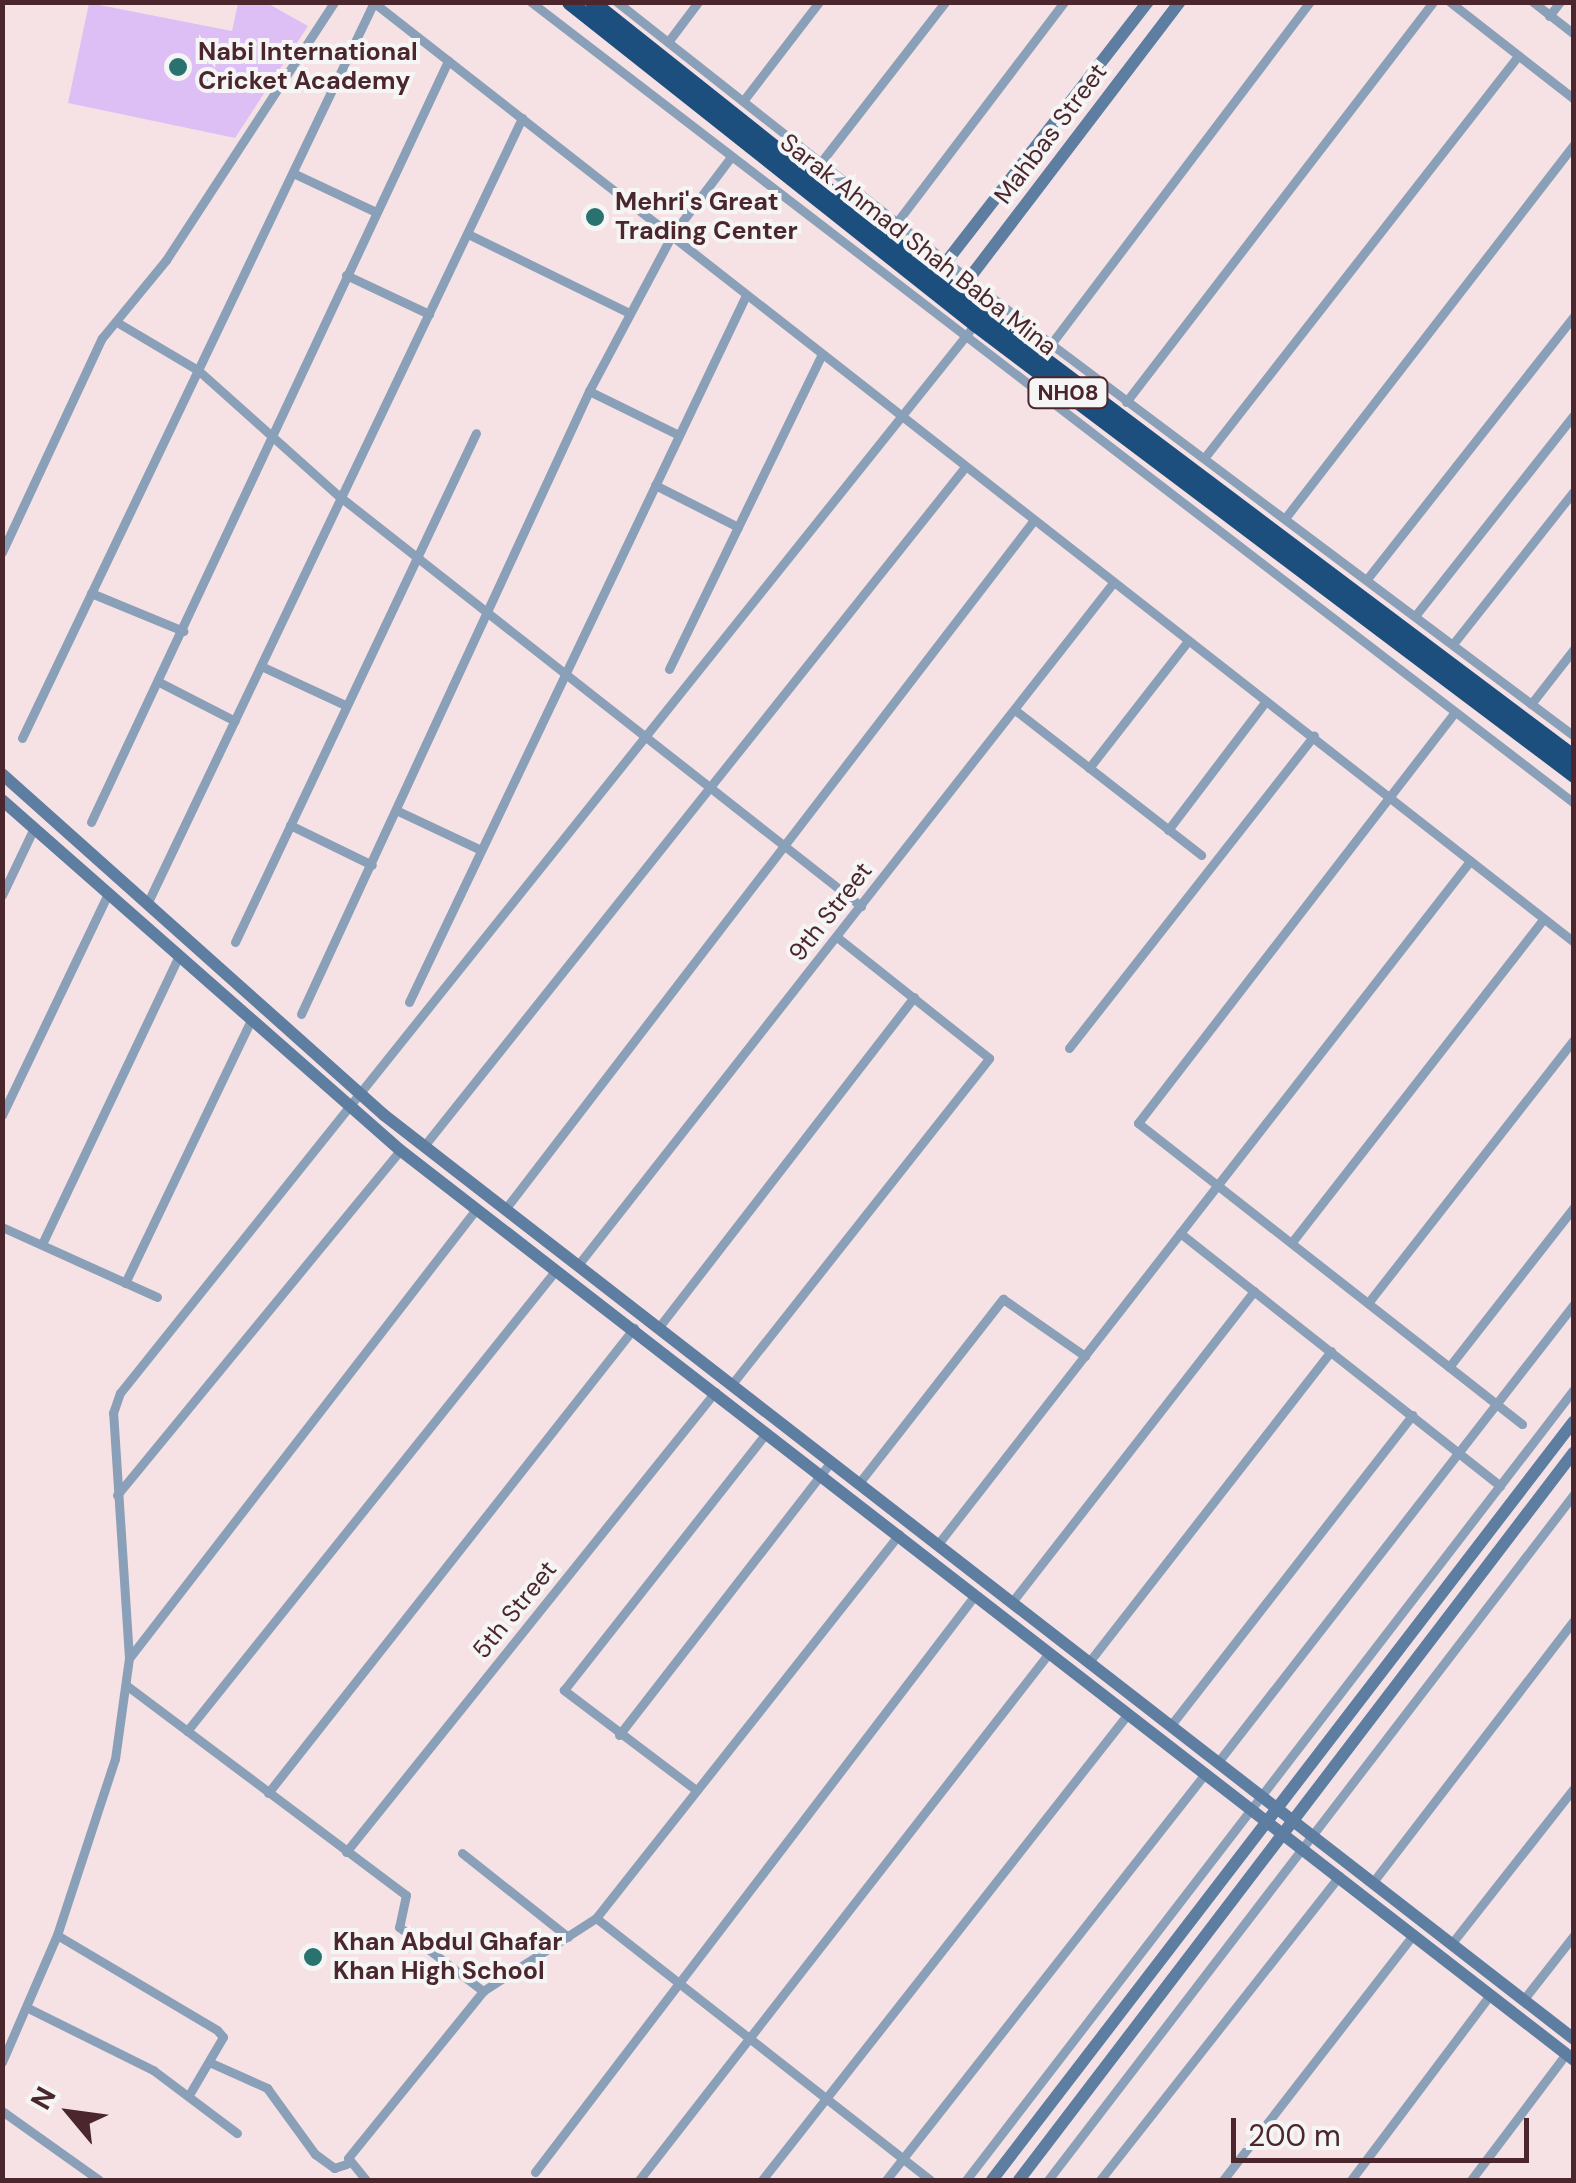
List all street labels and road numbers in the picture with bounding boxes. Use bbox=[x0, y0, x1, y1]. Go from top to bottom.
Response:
street label: Mahbas Street bbox=[988, 58, 1114, 210]
street label: Sarak Ahmad Shah Baba Mina bbox=[774, 128, 1062, 362]
road number: NH08 bbox=[1026, 376, 1110, 410]
street label: 9th Street bbox=[783, 857, 879, 967]
street label: 5th Street bbox=[467, 1555, 563, 1665]

